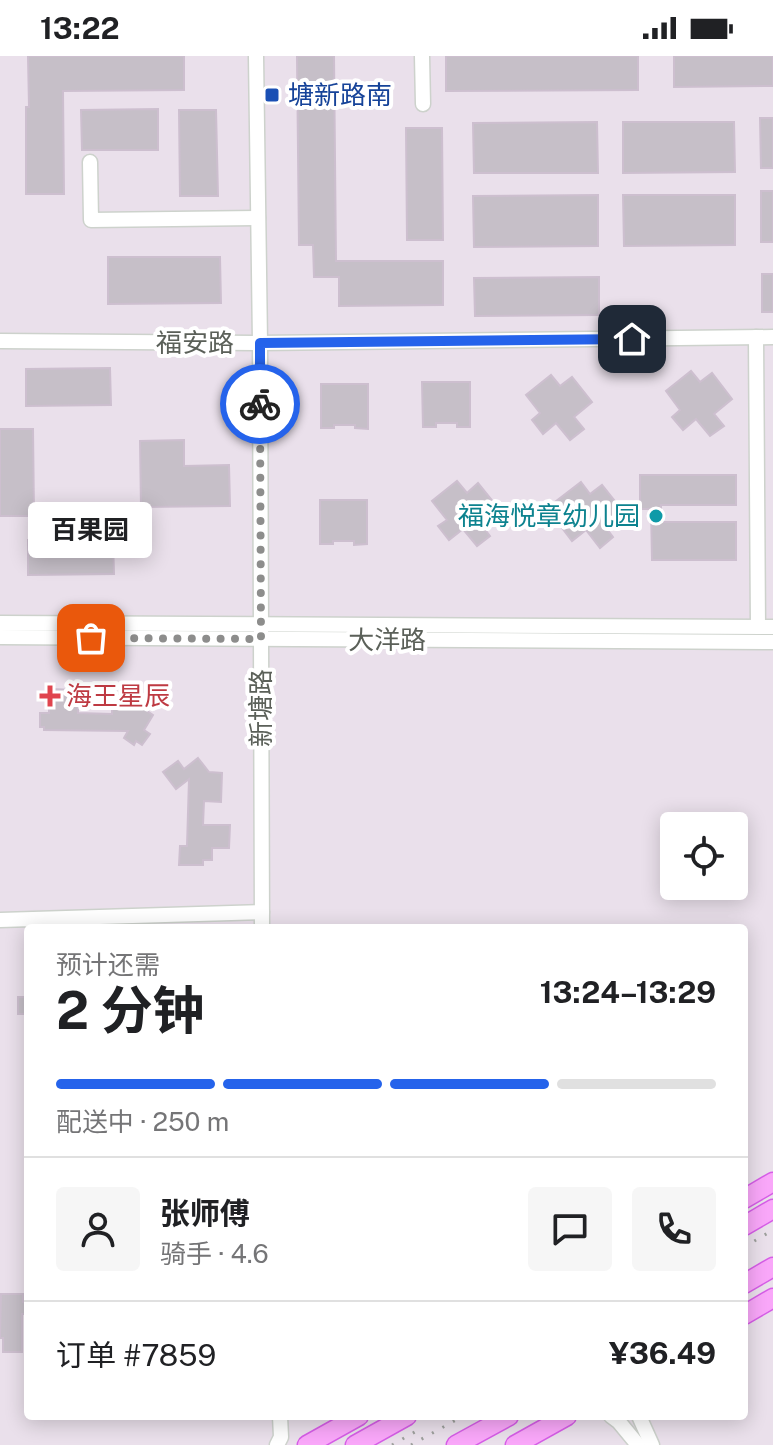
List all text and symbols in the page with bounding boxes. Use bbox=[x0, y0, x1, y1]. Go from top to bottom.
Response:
text: 13:22 bbox=[40, 10, 120, 46]
place label: 塘新路南 bbox=[288, 79, 392, 110]
marker: 塘新路南 bbox=[263, 86, 281, 104]
pin bbox=[598, 305, 666, 373]
icon: home bbox=[610, 317, 654, 361]
street label: 福安路 bbox=[156, 327, 234, 358]
courier bbox=[220, 364, 300, 444]
icon: bike bbox=[238, 382, 282, 426]
place label: 福海悦章幼儿园 bbox=[458, 500, 640, 531]
callout: 百果园 bbox=[29, 502, 153, 558]
marker: 福海悦章幼儿园 bbox=[647, 507, 665, 525]
text: 百果园 bbox=[51, 514, 129, 545]
pin bbox=[57, 604, 125, 672]
icon: bag bbox=[69, 616, 113, 660]
street label: 大洋路 bbox=[348, 624, 426, 655]
street label: 新塘路 bbox=[245, 669, 276, 747]
place label: 海王星辰 bbox=[66, 680, 170, 711]
marker: 海王星辰 bbox=[41, 687, 59, 705]
map controls bbox=[660, 812, 748, 900]
button: locate bbox=[660, 812, 748, 900]
text: 预计还需 bbox=[56, 949, 160, 980]
text: 13:24–13:29 bbox=[540, 974, 716, 1010]
text: 2 分钟 bbox=[56, 980, 205, 1041]
text: 配送中 · 250 m bbox=[56, 1106, 229, 1137]
button: person bbox=[56, 1187, 140, 1271]
button: chat bbox=[528, 1187, 612, 1271]
button: phone bbox=[632, 1187, 716, 1271]
text: 张师傅 bbox=[160, 1195, 250, 1231]
text: 骑手 · 4.6 bbox=[160, 1238, 269, 1269]
text: ¥36.49 bbox=[609, 1335, 716, 1371]
text: 订单 #7859 bbox=[56, 1337, 216, 1373]

